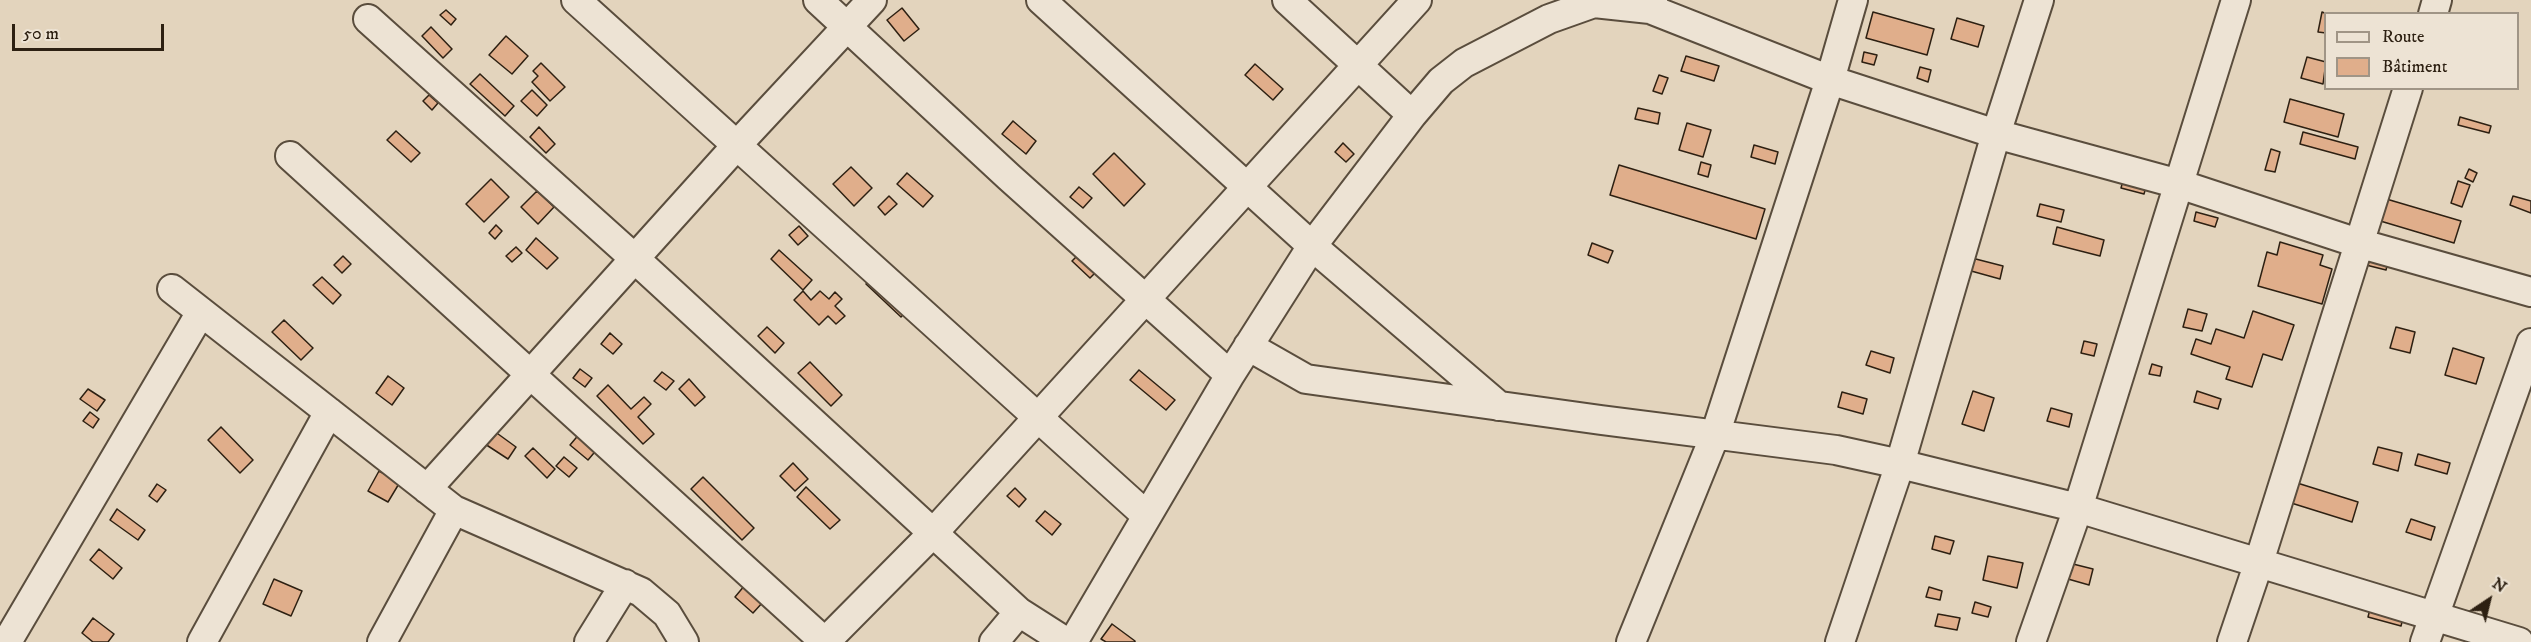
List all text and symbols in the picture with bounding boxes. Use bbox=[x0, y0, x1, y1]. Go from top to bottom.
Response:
scale bar bbox=[15, 12, 166, 50]
legend bbox=[2324, 12, 2519, 90]
text: 50 m bbox=[23, 23, 59, 45]
text: Route bbox=[2382, 26, 2425, 48]
text: Bâtiment bbox=[2382, 56, 2447, 78]
north arrow bbox=[2459, 570, 2519, 630]
text: N bbox=[2488, 573, 2510, 597]

